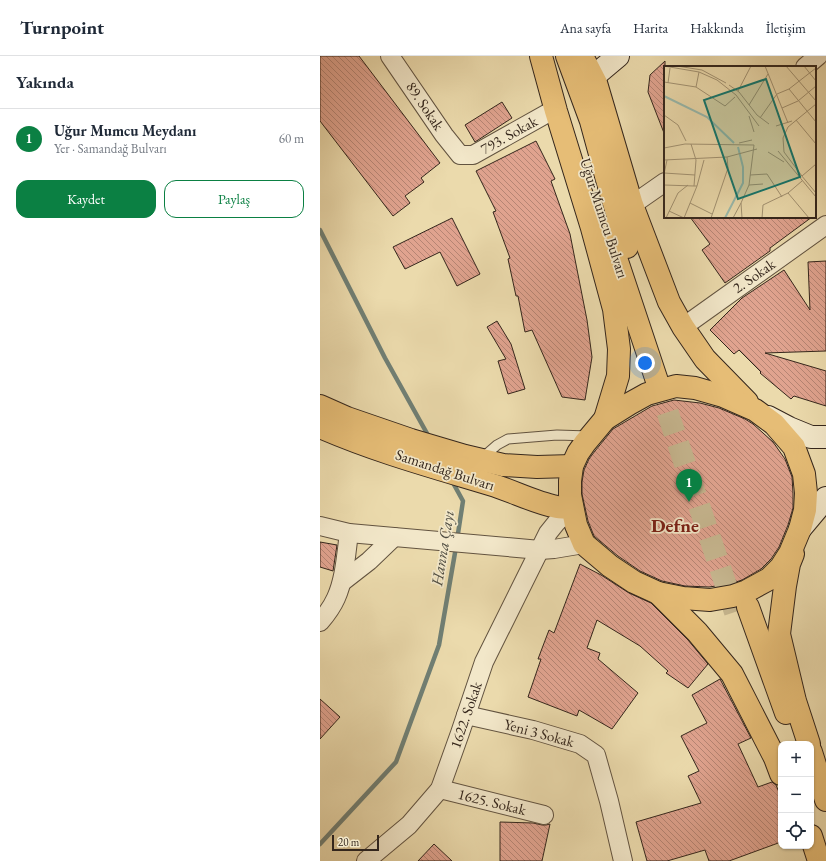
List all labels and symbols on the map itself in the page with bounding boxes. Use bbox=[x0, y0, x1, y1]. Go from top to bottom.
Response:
inset map bbox=[664, 66, 816, 218]
street label: 89. Sokak bbox=[402, 78, 449, 135]
street label: 793. Sokak bbox=[477, 111, 541, 158]
street label: Uğur Mumcu Bulvarı bbox=[576, 155, 633, 281]
street label: 2. Sokak bbox=[729, 254, 780, 297]
your location bbox=[635, 353, 655, 373]
street label: Samandağ Bulvarı bbox=[393, 445, 497, 495]
pin: 1 bbox=[676, 469, 702, 502]
water label: Hanna Çayı bbox=[426, 509, 459, 588]
district label: Defne bbox=[651, 513, 699, 538]
street label: 1622. Sokak bbox=[445, 678, 486, 751]
street label: Yeni 3 Sokak bbox=[502, 714, 577, 751]
street label: 1625. Sokak bbox=[456, 784, 529, 819]
scale bar bbox=[332, 833, 379, 852]

